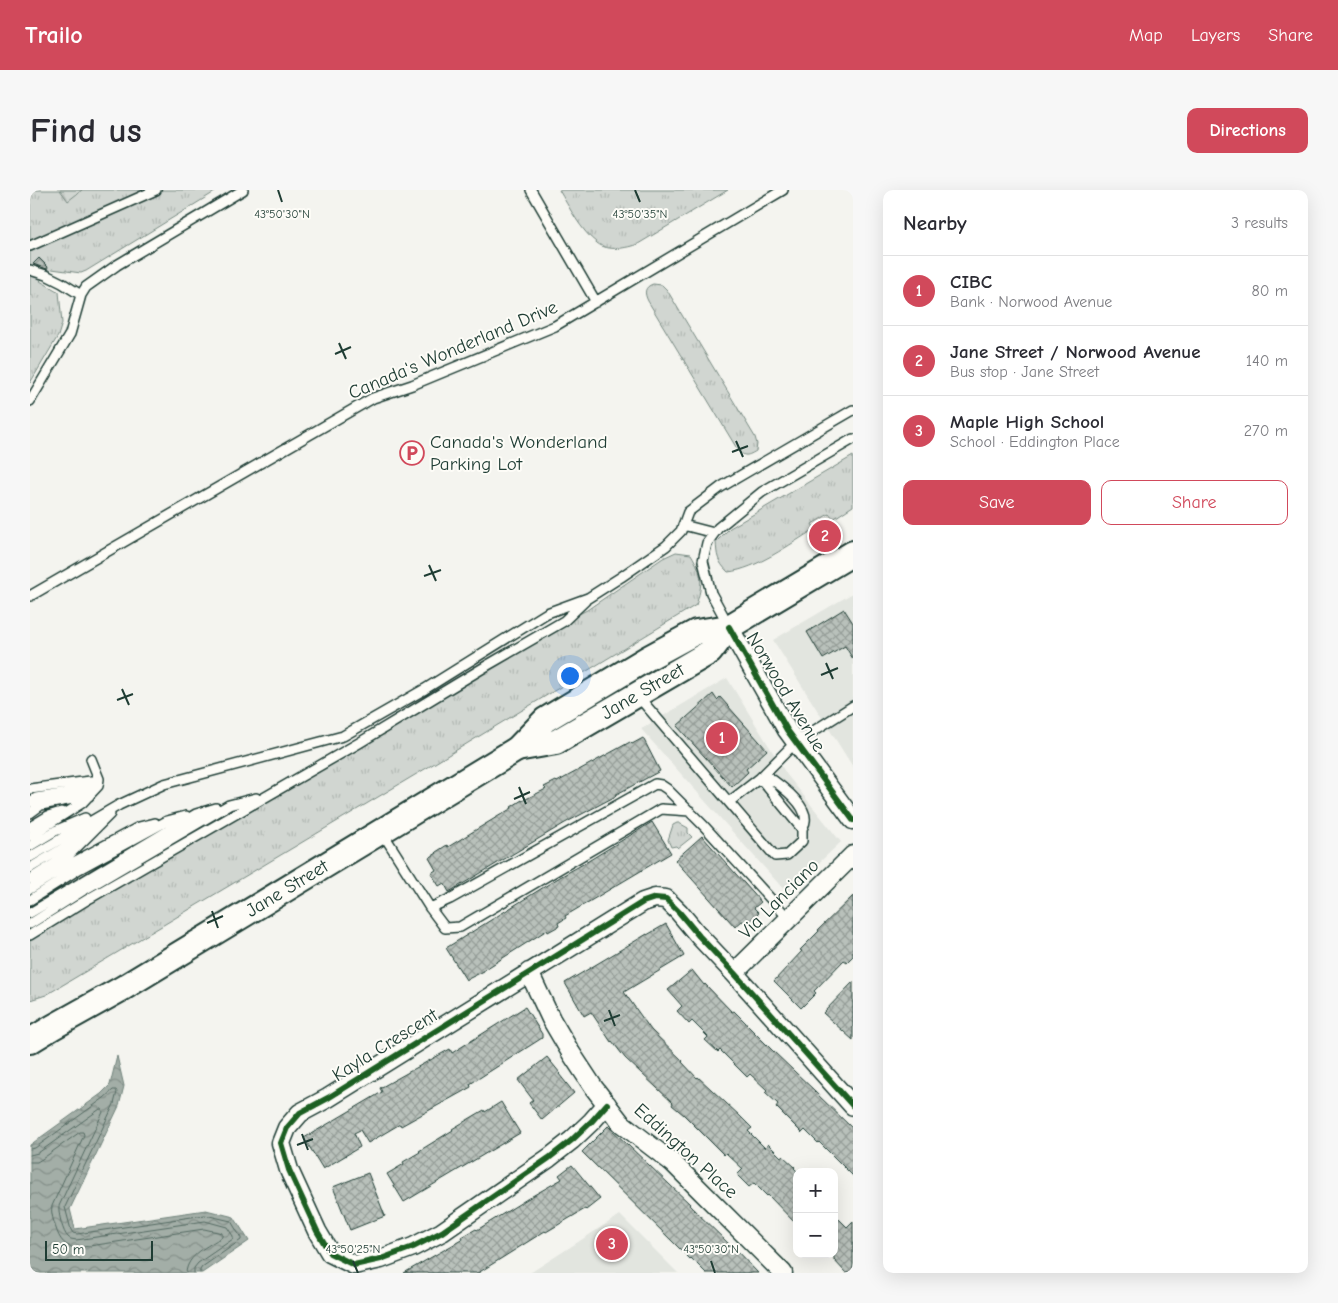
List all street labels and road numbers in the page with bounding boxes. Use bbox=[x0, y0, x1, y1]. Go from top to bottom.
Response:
street label: Canada's Wonderland Drive bbox=[345, 296, 561, 404]
street label: Norwood Avenue bbox=[742, 628, 830, 756]
street label: Jane Street bbox=[597, 658, 689, 724]
street label: Via Lanciano bbox=[734, 854, 824, 944]
street label: Jane Street bbox=[242, 855, 333, 922]
street label: Kayla Crescent bbox=[328, 1004, 442, 1086]
street label: Eddington Place bbox=[630, 1099, 742, 1203]

